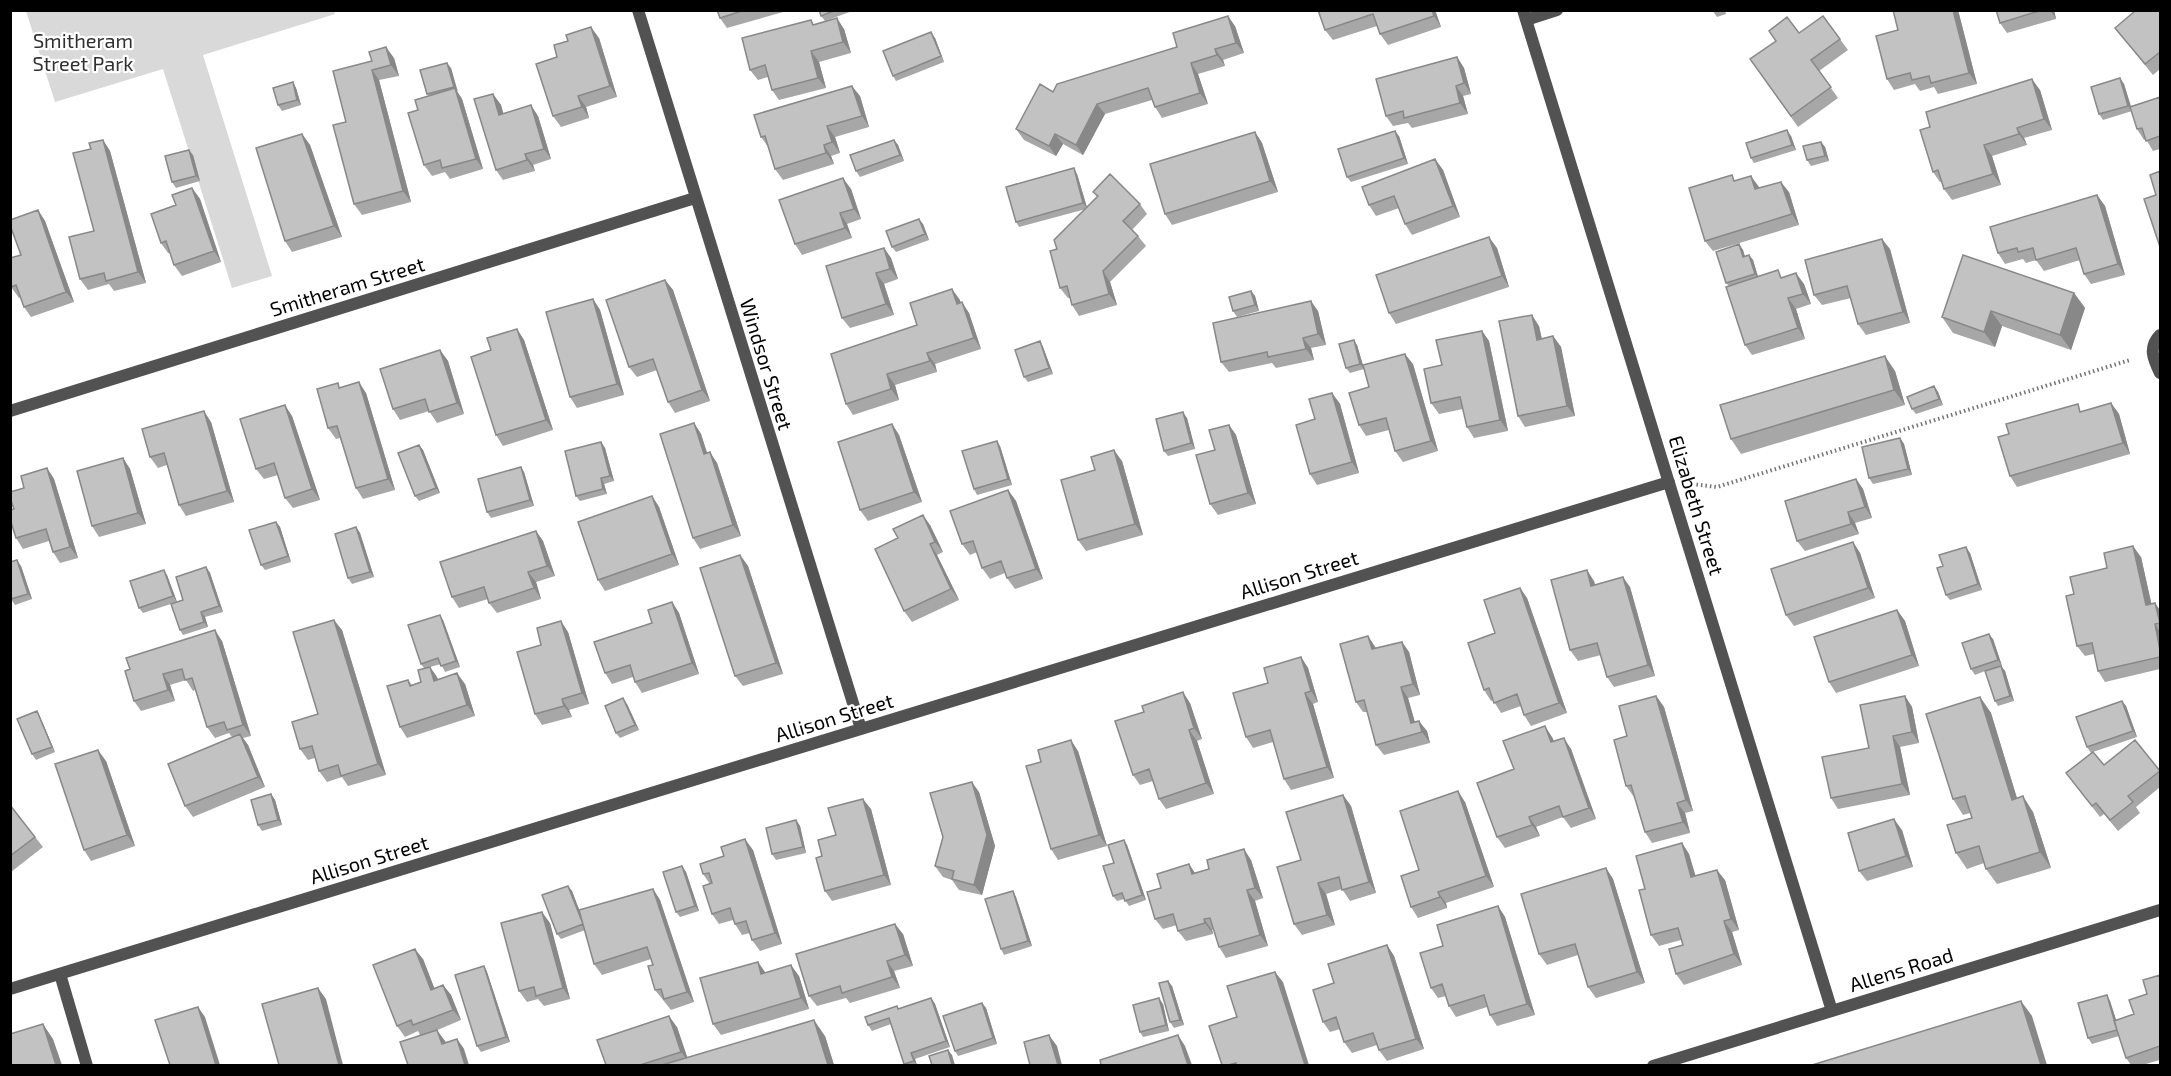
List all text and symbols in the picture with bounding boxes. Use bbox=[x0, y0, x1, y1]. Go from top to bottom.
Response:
park label: Smitheram Street Park bbox=[33, 28, 133, 75]
street label: Smitheram Street bbox=[267, 251, 427, 321]
street label: Windsor Street bbox=[736, 295, 798, 433]
street label: Elizabeth Street bbox=[1664, 432, 1730, 578]
street label: Allison Street bbox=[1237, 545, 1361, 603]
street label: Allison Street bbox=[772, 688, 896, 746]
street label: Allison Street bbox=[307, 830, 431, 888]
street label: Allens Road bbox=[1846, 942, 1956, 996]

